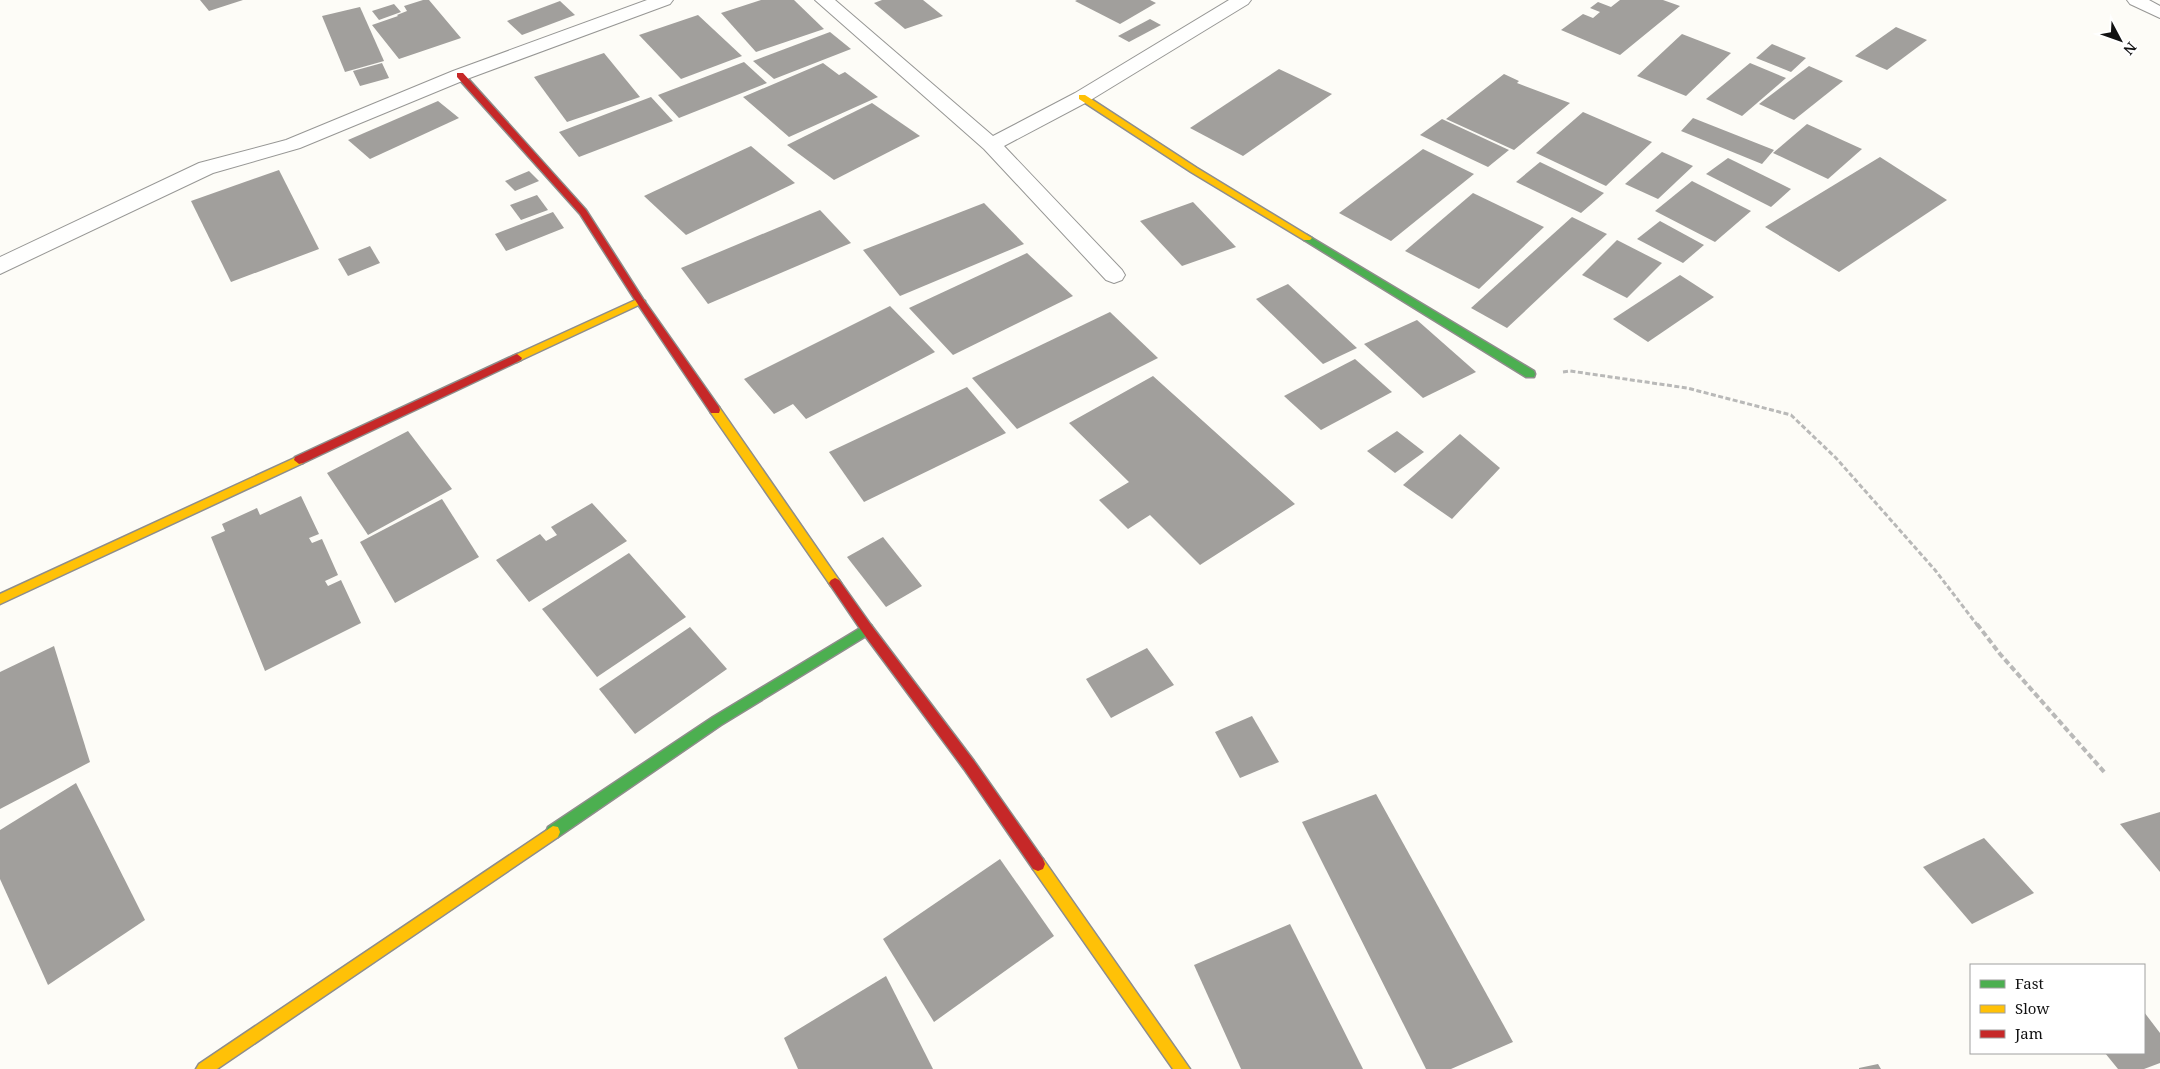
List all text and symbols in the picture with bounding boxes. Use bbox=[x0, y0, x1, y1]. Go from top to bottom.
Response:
north arrow bbox=[2095, 15, 2145, 65]
text: N bbox=[2119, 38, 2141, 59]
legend bbox=[1970, 964, 2145, 1054]
text: Fast bbox=[2015, 973, 2044, 993]
text: Slow bbox=[2015, 998, 2049, 1018]
text: Jam bbox=[2014, 1023, 2043, 1043]

